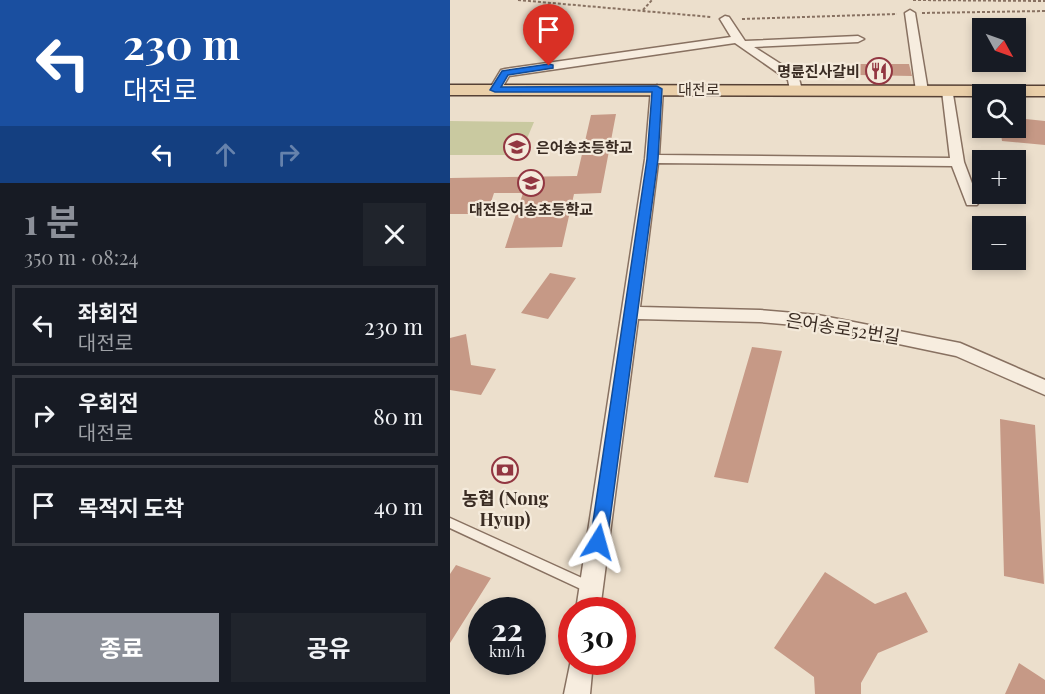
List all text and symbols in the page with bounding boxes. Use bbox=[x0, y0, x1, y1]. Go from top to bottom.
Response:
pin bbox=[523, 4, 574, 66]
icon: arrive bbox=[532, 13, 565, 46]
text: 230 m bbox=[123, 15, 240, 71]
north arrow bbox=[972, 18, 1026, 72]
map controls bbox=[972, 18, 1026, 270]
icon: left bbox=[24, 24, 102, 102]
restaurant icon: 명륜진사갈비 bbox=[864, 56, 894, 86]
place label: 명륜진사갈비 bbox=[777, 61, 860, 81]
text: 대전로 bbox=[123, 71, 198, 107]
street label: 대전로 bbox=[678, 79, 720, 99]
button: search bbox=[972, 84, 1026, 138]
school or university icon: 은어송초등학교 bbox=[502, 132, 532, 162]
place label: 은어송초등학교 bbox=[536, 137, 633, 157]
icon: left bbox=[146, 138, 179, 171]
icon: ahead bbox=[209, 138, 242, 171]
icon: right bbox=[272, 138, 305, 171]
button: + bbox=[972, 150, 1026, 204]
school or university icon: 대전은어송초등학교 bbox=[516, 168, 546, 198]
text: 1 분 bbox=[24, 196, 79, 244]
place label: 대전은어송초등학교 bbox=[469, 199, 593, 219]
button: close bbox=[363, 203, 426, 266]
button: − bbox=[972, 216, 1026, 270]
text: 350 m · 08:24 bbox=[24, 243, 138, 270]
text: 좌회전 bbox=[78, 297, 139, 327]
street label: 은어송로52번길 bbox=[784, 307, 902, 349]
icon: left bbox=[27, 309, 60, 342]
text: 230 m bbox=[364, 311, 423, 341]
text: 대전로 bbox=[78, 328, 133, 355]
text: 우회전 bbox=[78, 387, 139, 417]
icon: right bbox=[27, 399, 60, 432]
text: 80 m bbox=[373, 401, 423, 431]
text: 대전로 bbox=[78, 418, 133, 445]
bank icon: 농협 (Nong Hyup) bbox=[490, 455, 520, 485]
place label: 농협 (Nong Hyup) bbox=[462, 486, 548, 531]
icon: arrive bbox=[27, 489, 60, 522]
text: 40 m bbox=[374, 491, 423, 521]
text: 목적지 도착 bbox=[78, 492, 184, 522]
position arrow bbox=[566, 510, 630, 574]
speed limit sign: 30 bbox=[558, 597, 636, 675]
text: 22 bbox=[491, 609, 523, 649]
button: 종료 bbox=[24, 613, 219, 682]
button: 공유 bbox=[231, 613, 426, 682]
text: km/h bbox=[489, 641, 525, 661]

